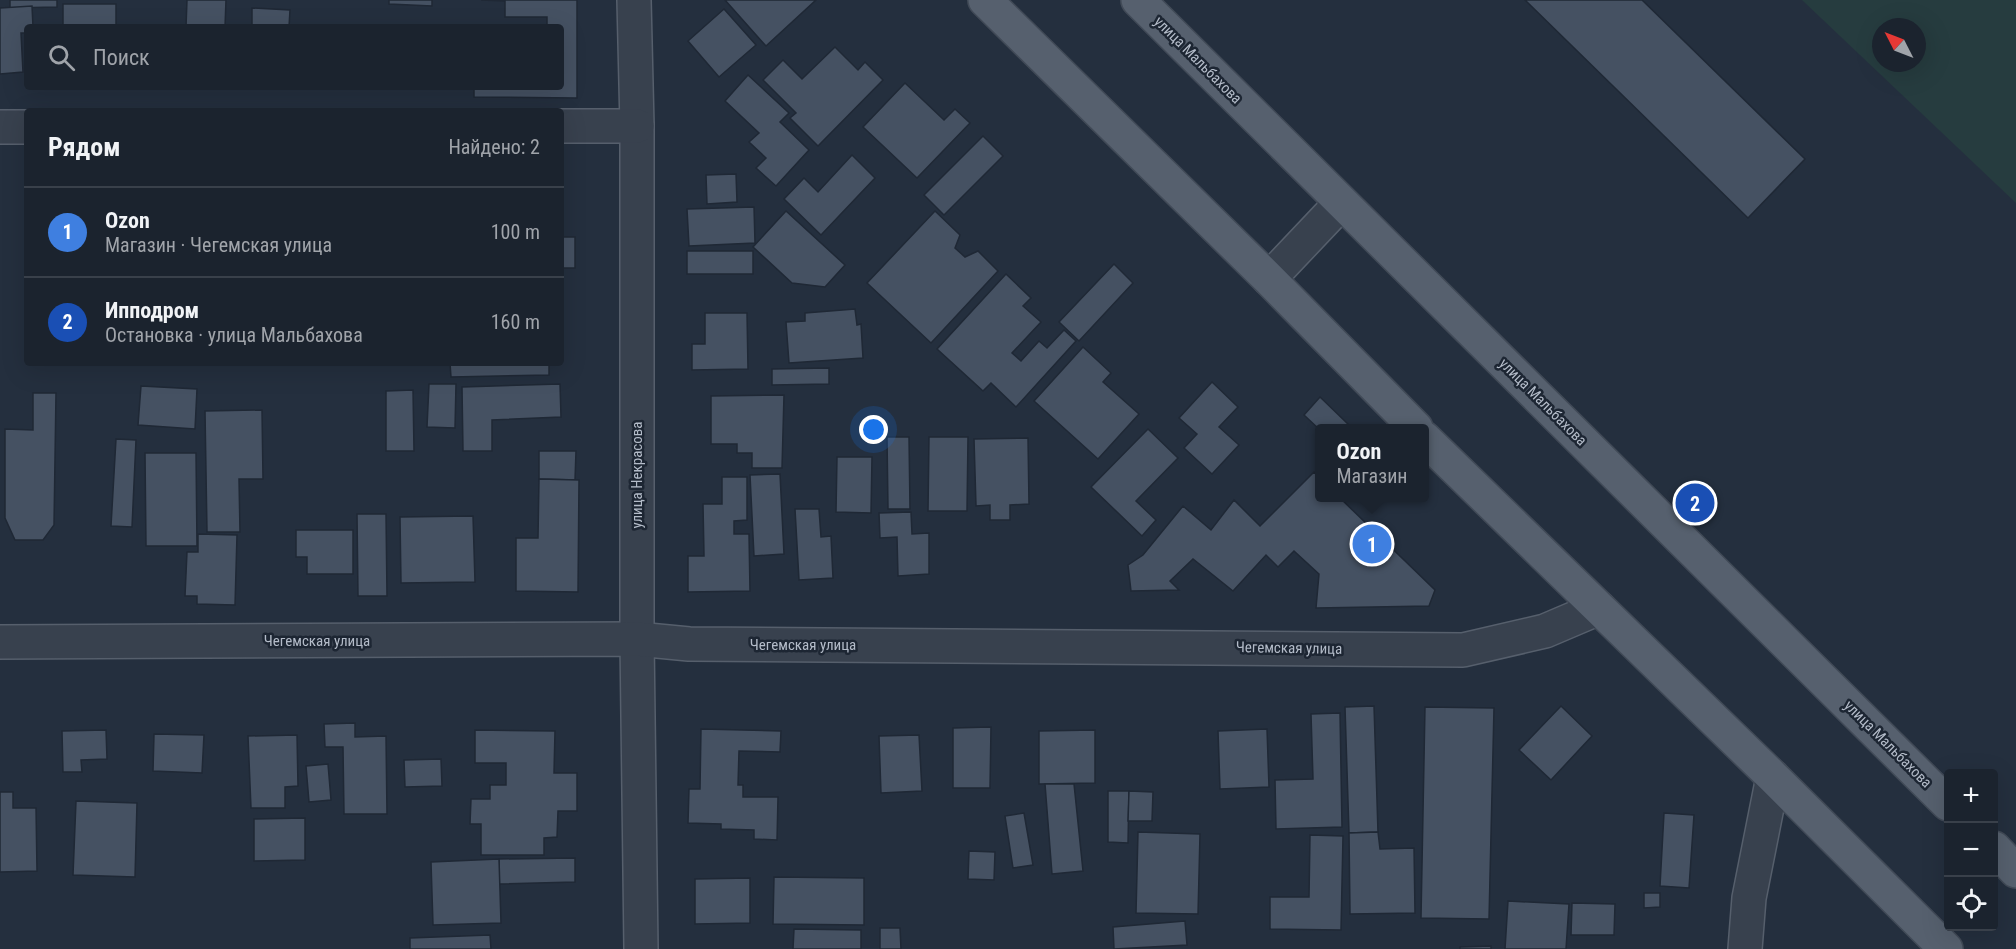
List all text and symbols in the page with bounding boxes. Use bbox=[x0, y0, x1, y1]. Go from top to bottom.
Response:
street label: улица Мальбахова bbox=[1151, 13, 1245, 107]
north arrow bbox=[1872, 18, 1926, 72]
search box bbox=[24, 24, 564, 90]
icon: search bbox=[45, 41, 78, 74]
text: Поиск bbox=[93, 45, 150, 70]
text: Рядом bbox=[48, 132, 120, 162]
text: Найдено: 2 bbox=[448, 135, 540, 159]
text: Ozon bbox=[105, 208, 150, 233]
text: 1 bbox=[62, 220, 73, 244]
text: 100 m bbox=[491, 220, 540, 244]
text: Магазин · Чегемская улица bbox=[105, 233, 332, 257]
text: Ипподром bbox=[105, 298, 199, 323]
text: 2 bbox=[62, 310, 73, 334]
text: 160 m bbox=[491, 310, 540, 334]
text: Остановка · улица Мальбахова bbox=[105, 323, 363, 347]
street label: улица Мальбахова bbox=[1496, 355, 1590, 449]
your location bbox=[859, 415, 888, 444]
street label: улица Некрасова bbox=[628, 421, 646, 529]
popup bbox=[1315, 424, 1429, 502]
text: Ozon bbox=[1337, 439, 1381, 464]
text: Магазин bbox=[1337, 464, 1408, 488]
pin: 2 bbox=[1676, 480, 1714, 526]
pin: 1 bbox=[1352, 522, 1392, 566]
street label: Чегемская улица bbox=[264, 632, 370, 650]
street label: Чегемская улица bbox=[750, 636, 856, 654]
street label: Чегемская улица bbox=[1236, 638, 1342, 658]
street label: улица Мальбахова bbox=[1841, 697, 1935, 791]
map controls bbox=[1944, 769, 1998, 931]
button: + bbox=[1944, 769, 1998, 823]
button: − bbox=[1944, 823, 1998, 877]
button: locate bbox=[1944, 877, 1998, 931]

